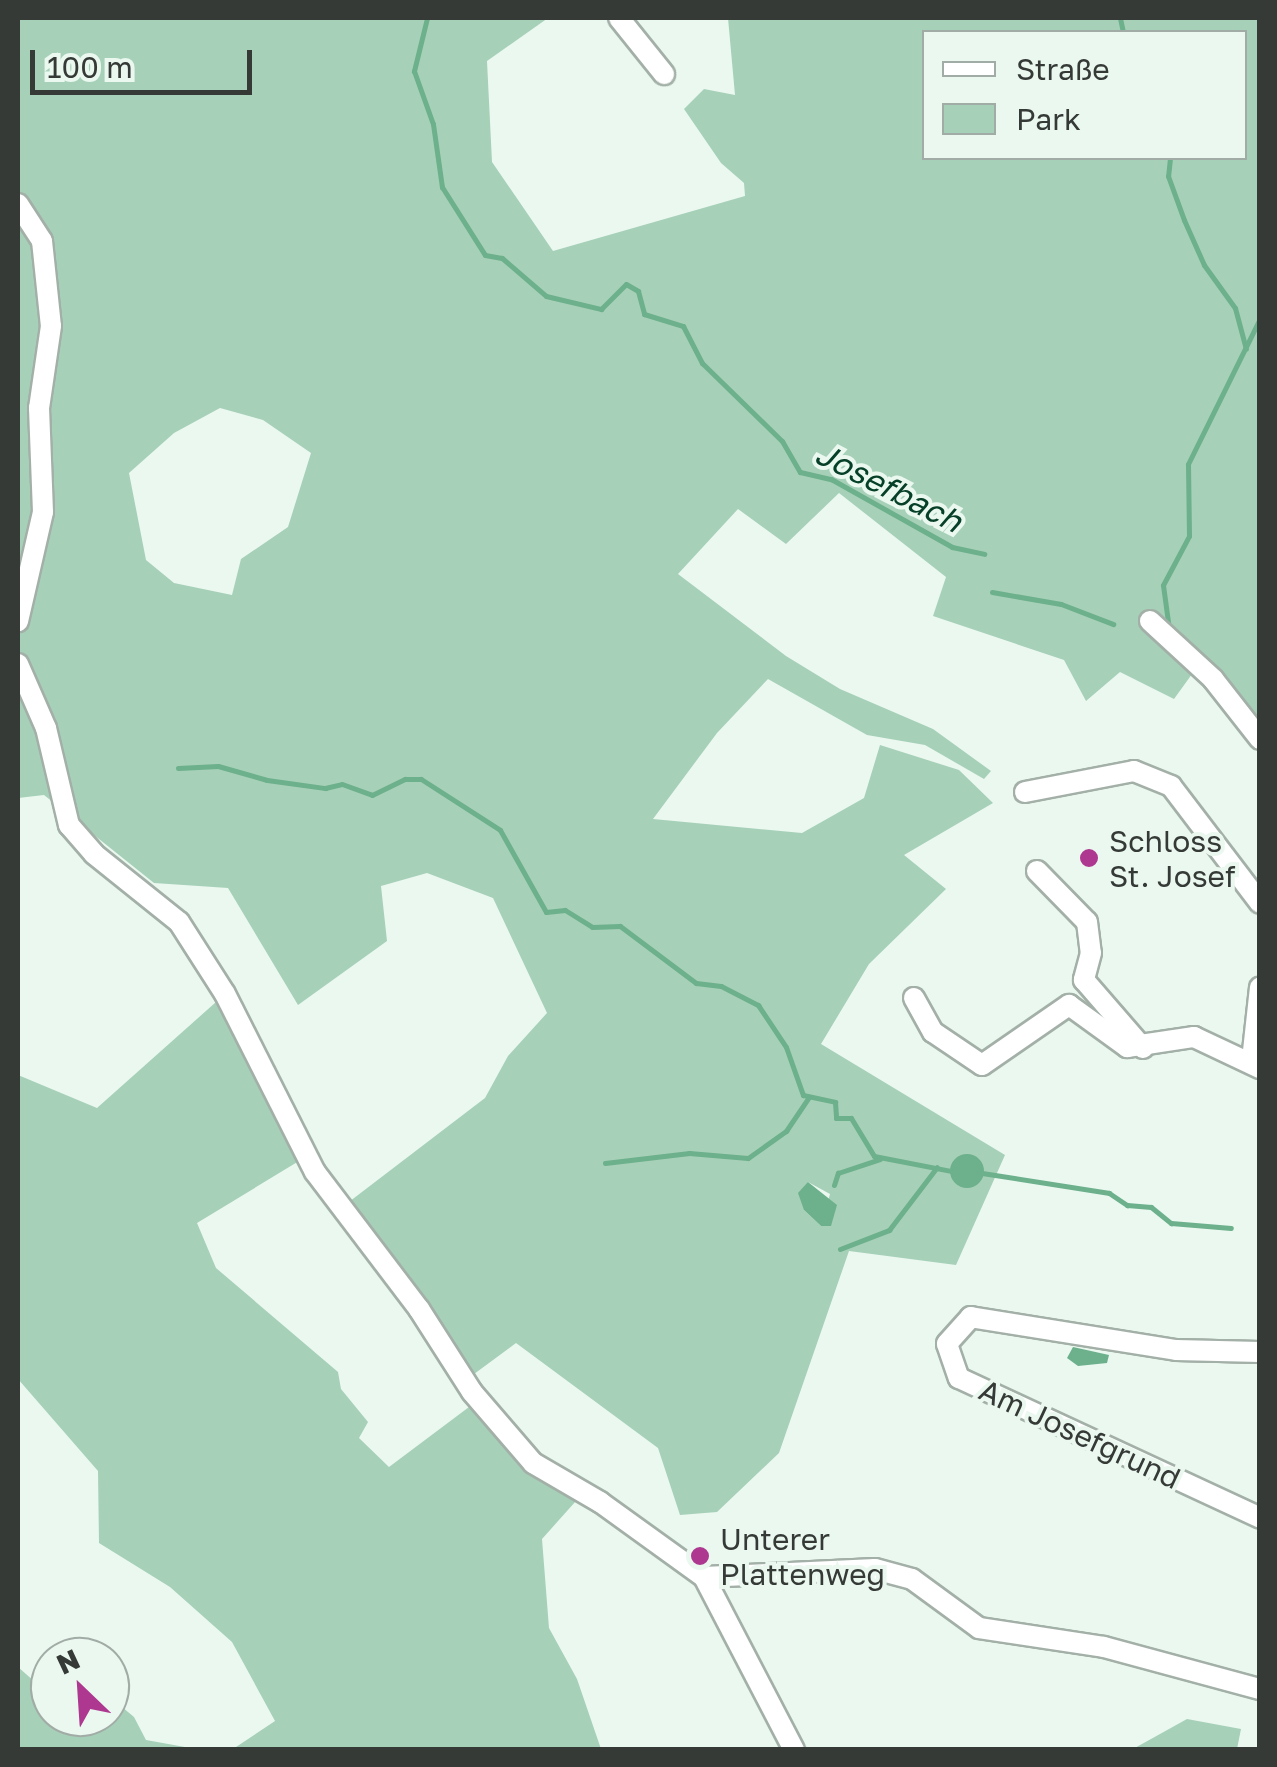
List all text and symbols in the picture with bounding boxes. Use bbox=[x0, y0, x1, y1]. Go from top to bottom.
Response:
scale bar bbox=[35, 30, 258, 92]
legend bbox=[922, 30, 1247, 160]
text: 100 m bbox=[47, 49, 133, 85]
text: Straße bbox=[1016, 51, 1110, 87]
text: Park bbox=[1016, 101, 1081, 137]
water label: Josefbach bbox=[810, 434, 968, 540]
place label: Schloss St. Josef bbox=[1109, 823, 1236, 894]
marker: Schloss St. Josef bbox=[1078, 847, 1100, 869]
street label: Am Josefgrund bbox=[974, 1372, 1186, 1496]
place label: Unterer Plattenweg bbox=[720, 1521, 885, 1592]
marker: Unterer Plattenweg bbox=[689, 1545, 711, 1567]
north arrow bbox=[30, 1637, 130, 1737]
text: N bbox=[51, 1642, 85, 1681]

